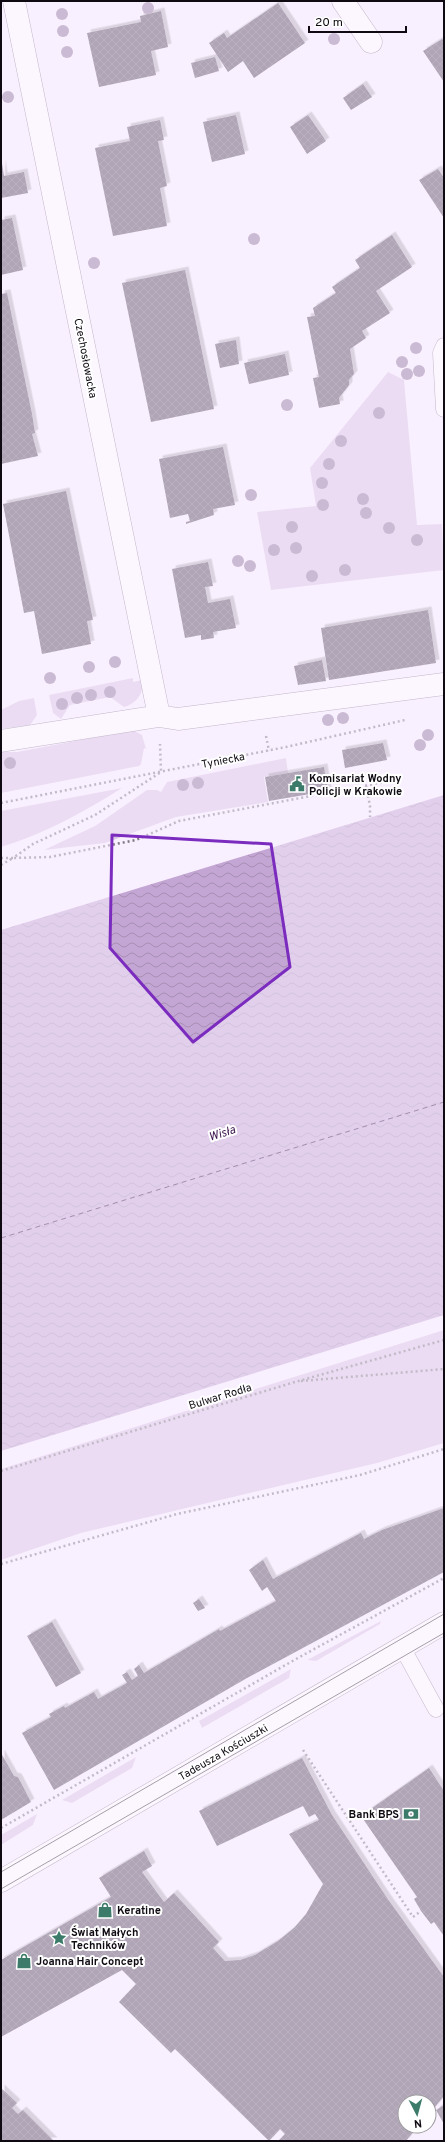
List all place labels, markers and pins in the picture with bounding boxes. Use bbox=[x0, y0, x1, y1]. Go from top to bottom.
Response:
place label: Komisariat Wodny Policji w Krakowie bbox=[309, 772, 402, 799]
public building icon: Komisariat Wodny Policji w Krakowie bbox=[288, 775, 306, 793]
bank icon: Bank BPS bbox=[402, 1805, 420, 1823]
place label: Bank BPS bbox=[349, 1808, 399, 1822]
shop icon: Keratine bbox=[96, 1901, 114, 1919]
place label: Keratine bbox=[117, 1904, 161, 1918]
place label: Świat Małych Techników bbox=[71, 1925, 139, 1953]
place icon: Świat Małych Techników bbox=[50, 1929, 68, 1947]
shop icon: Joanna Hair Concept bbox=[15, 1952, 33, 1970]
place label: Joanna Hair Concept bbox=[36, 1955, 143, 1969]

